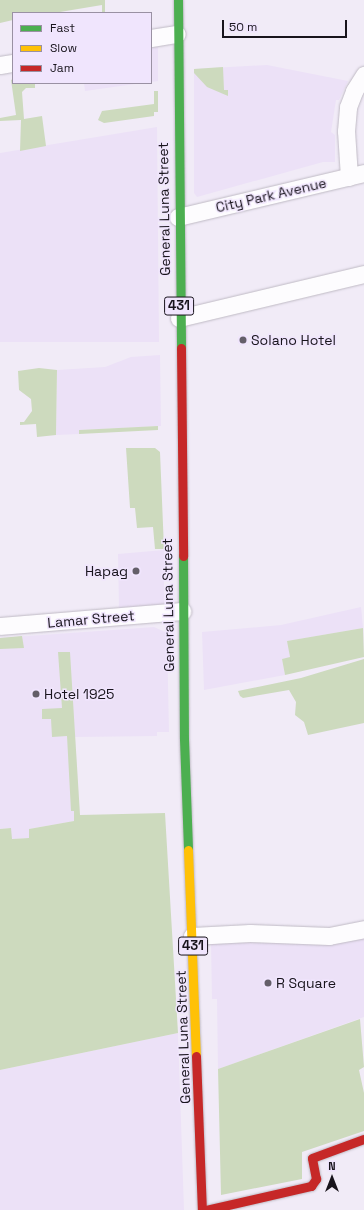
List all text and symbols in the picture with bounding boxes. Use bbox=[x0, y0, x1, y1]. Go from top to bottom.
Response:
legend bbox=[12, 12, 152, 84]
scale bar bbox=[224, 12, 349, 38]
text: 50 m bbox=[229, 19, 257, 35]
text: Fast bbox=[50, 20, 75, 36]
text: Slow bbox=[50, 40, 77, 56]
text: Jam bbox=[50, 60, 74, 76]
street label: General Luna Street bbox=[154, 142, 174, 276]
street label: City Park Avenue bbox=[214, 174, 328, 216]
road number: 431 bbox=[164, 295, 194, 317]
place label: Solano Hotel bbox=[251, 332, 336, 348]
marker: Solano Hotel bbox=[238, 335, 248, 345]
street label: General Luna Street bbox=[158, 538, 178, 672]
place label: Hapag bbox=[85, 563, 128, 579]
marker: Hapag bbox=[131, 566, 141, 576]
street label: Lamar Street bbox=[47, 607, 135, 631]
place label: Hotel 1925 bbox=[44, 686, 114, 702]
marker: Hotel 1925 bbox=[31, 689, 41, 699]
road number: 431 bbox=[178, 935, 208, 957]
street label: General Luna Street bbox=[172, 970, 194, 1104]
place label: R Square bbox=[276, 975, 336, 991]
marker: R Square bbox=[263, 978, 273, 988]
north arrow bbox=[312, 1158, 352, 1198]
text: N bbox=[328, 1159, 336, 1173]

